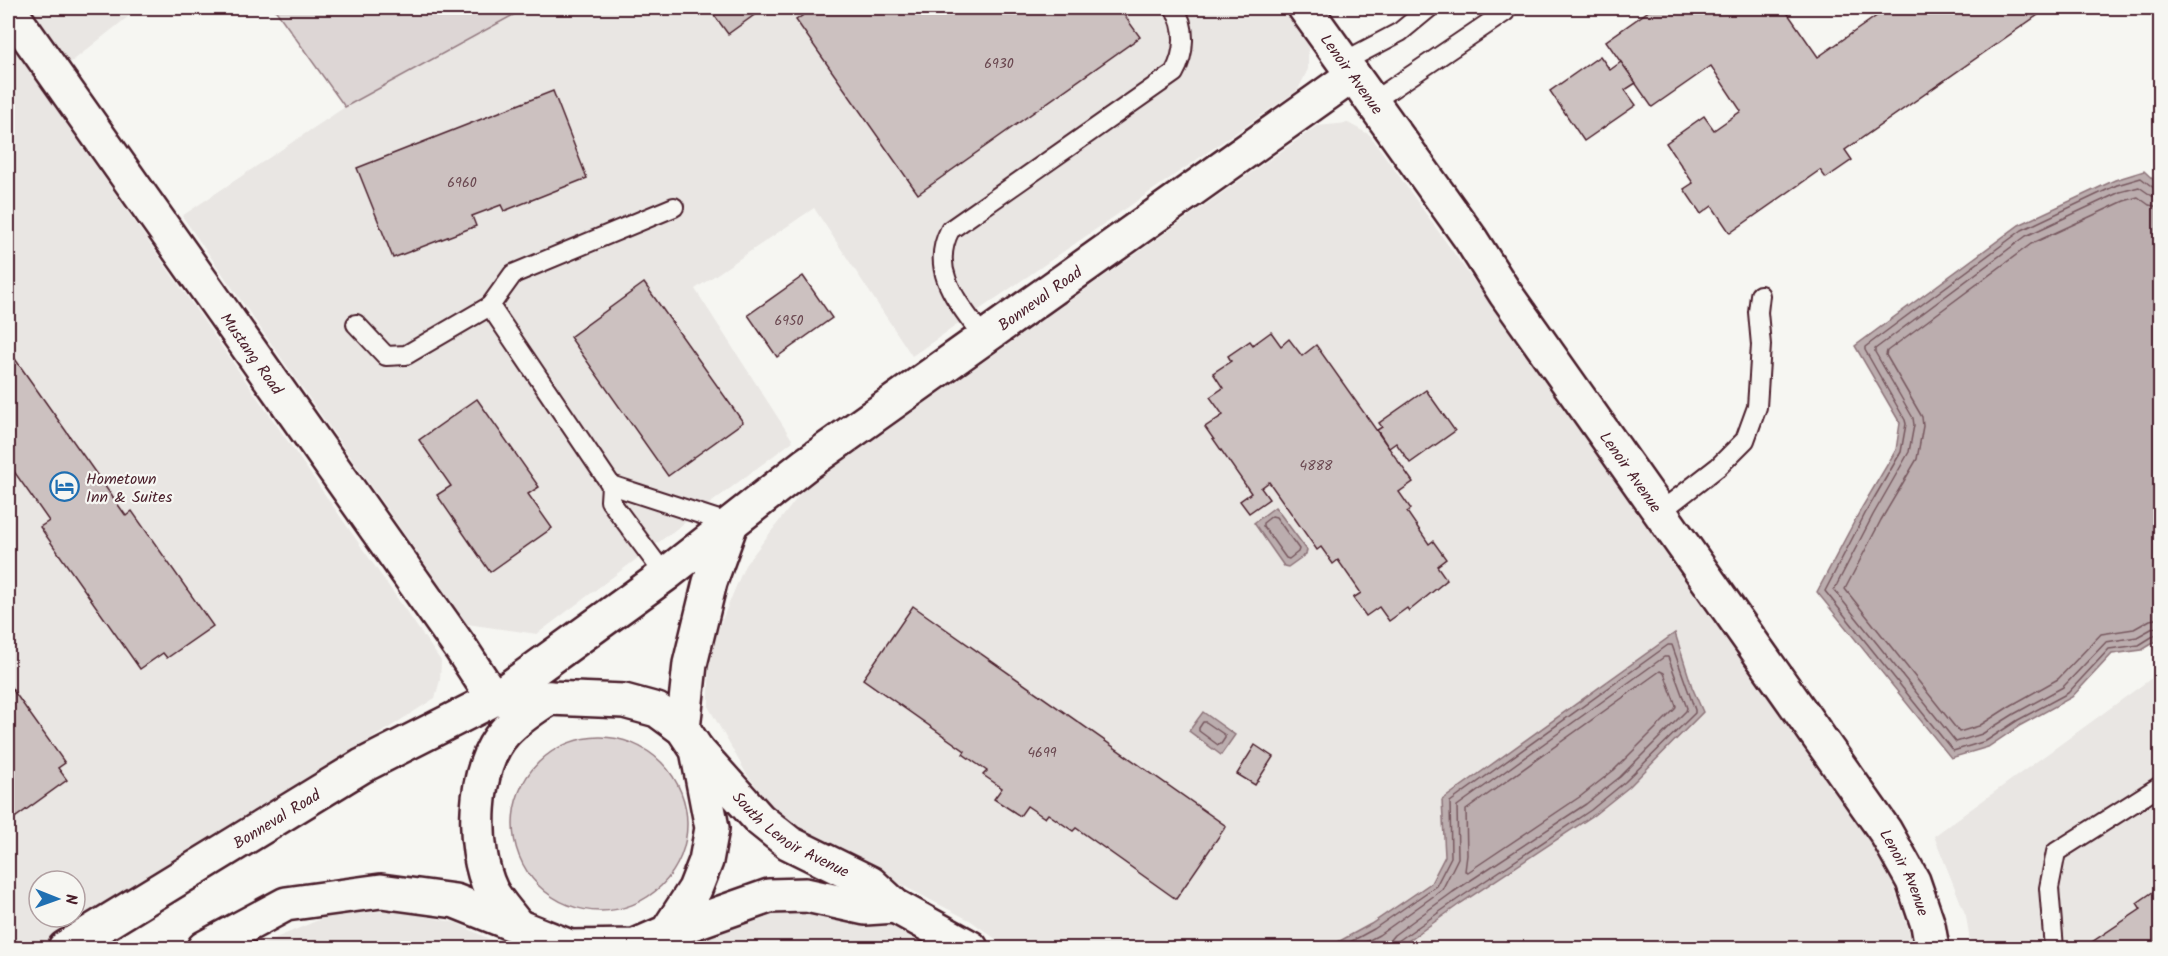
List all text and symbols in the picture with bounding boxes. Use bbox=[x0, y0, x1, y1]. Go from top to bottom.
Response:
street label: Lenoir Avenue bbox=[1313, 29, 1389, 120]
house number: 6930 bbox=[984, 53, 1014, 75]
house number: 6960 bbox=[447, 172, 477, 194]
street label: Bonneval Road bbox=[993, 260, 1089, 338]
street label: Mustang Road bbox=[213, 308, 289, 401]
house number: 6950 bbox=[774, 310, 804, 332]
street label: Lenoir Avenue bbox=[1593, 427, 1667, 518]
house number: 4888 bbox=[1300, 455, 1333, 477]
place label: Hometown Inn & Suites bbox=[86, 467, 173, 510]
hotel icon: Hometown Inn & Suites bbox=[49, 471, 81, 503]
house number: 4699 bbox=[1027, 742, 1057, 764]
street label: Bonneval Road bbox=[229, 783, 327, 856]
street label: South Lenoir Avenue bbox=[726, 786, 853, 885]
street label: Lenoir Avenue bbox=[1872, 825, 1935, 920]
north arrow bbox=[27, 869, 87, 929]
text: N bbox=[58, 894, 83, 905]

